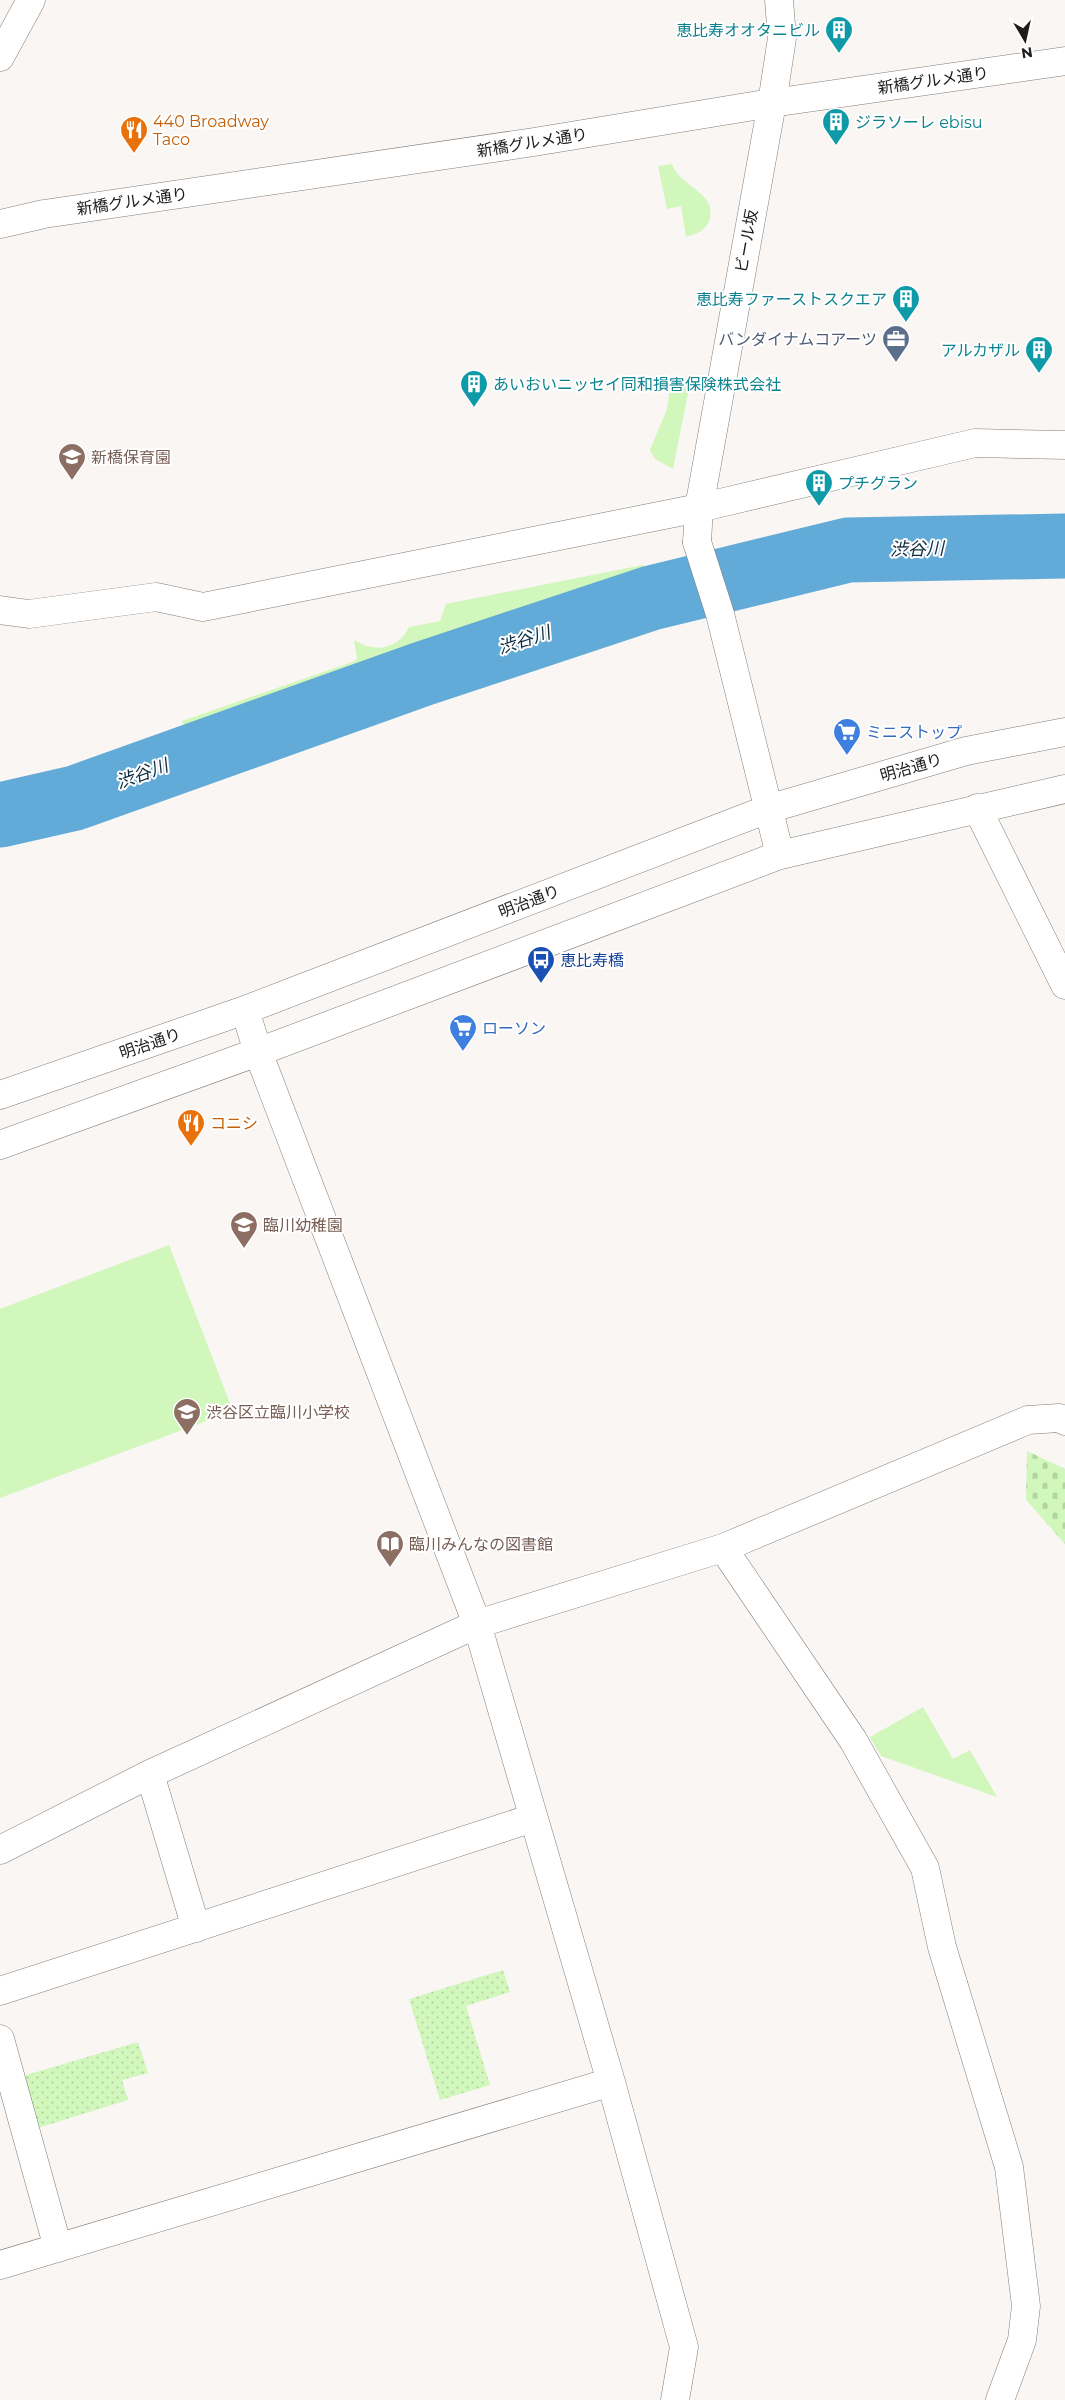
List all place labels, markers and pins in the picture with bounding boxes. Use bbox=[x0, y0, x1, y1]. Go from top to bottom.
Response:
building icon: 恵比寿オオタニビル bbox=[824, 15, 854, 54]
place label: 恵比寿オオタニビル bbox=[676, 21, 820, 40]
building icon: ジラソーレ ebisu bbox=[821, 107, 851, 146]
place label: 440 Broadway Taco bbox=[153, 112, 269, 149]
place label: ジラソーレ ebisu bbox=[855, 113, 983, 132]
restaurant icon: 440 Broadway Taco bbox=[119, 115, 149, 154]
building icon: 恵比寿ファーストスクエア bbox=[891, 284, 921, 323]
place label: 恵比寿ファーストスクエア bbox=[696, 290, 887, 309]
office icon: バンダイナムコアーツ bbox=[881, 324, 911, 363]
place label: バンダイナムコアーツ bbox=[718, 330, 877, 349]
building icon: アルカザル bbox=[1024, 335, 1054, 374]
place label: アルカザル bbox=[941, 341, 1020, 360]
building icon: あいおいニッセイ同和損害保険株式会社 bbox=[459, 369, 489, 408]
place label: あいおいニッセイ同和損害保険株式会社 bbox=[493, 375, 781, 394]
school or university icon: 新橋保育園 bbox=[57, 442, 87, 481]
place label: 新橋保育園 bbox=[91, 448, 171, 467]
building icon: プチグラン bbox=[804, 468, 834, 507]
place label: プチグラン bbox=[838, 474, 918, 493]
supermarket icon: ミニストップ bbox=[832, 717, 862, 756]
place label: ミニストップ bbox=[866, 723, 962, 742]
bus stop icon: 恵比寿橋 bbox=[526, 945, 556, 984]
place label: 恵比寿橋 bbox=[560, 951, 624, 970]
supermarket icon: ローソン bbox=[448, 1013, 478, 1052]
place label: ローソン bbox=[482, 1019, 546, 1038]
restaurant icon: コニシ bbox=[176, 1108, 206, 1147]
place label: コニシ bbox=[210, 1114, 258, 1133]
school or university icon: 臨川幼稚園 bbox=[229, 1210, 259, 1249]
place label: 臨川幼稚園 bbox=[263, 1216, 343, 1235]
school or university icon: 渋谷区立臨川小学校 bbox=[172, 1397, 202, 1436]
place label: 渋谷区立臨川小学校 bbox=[206, 1403, 350, 1422]
library icon: 臨川みんなの図書館 bbox=[375, 1529, 405, 1568]
place label: 臨川みんなの図書館 bbox=[409, 1535, 553, 1554]

